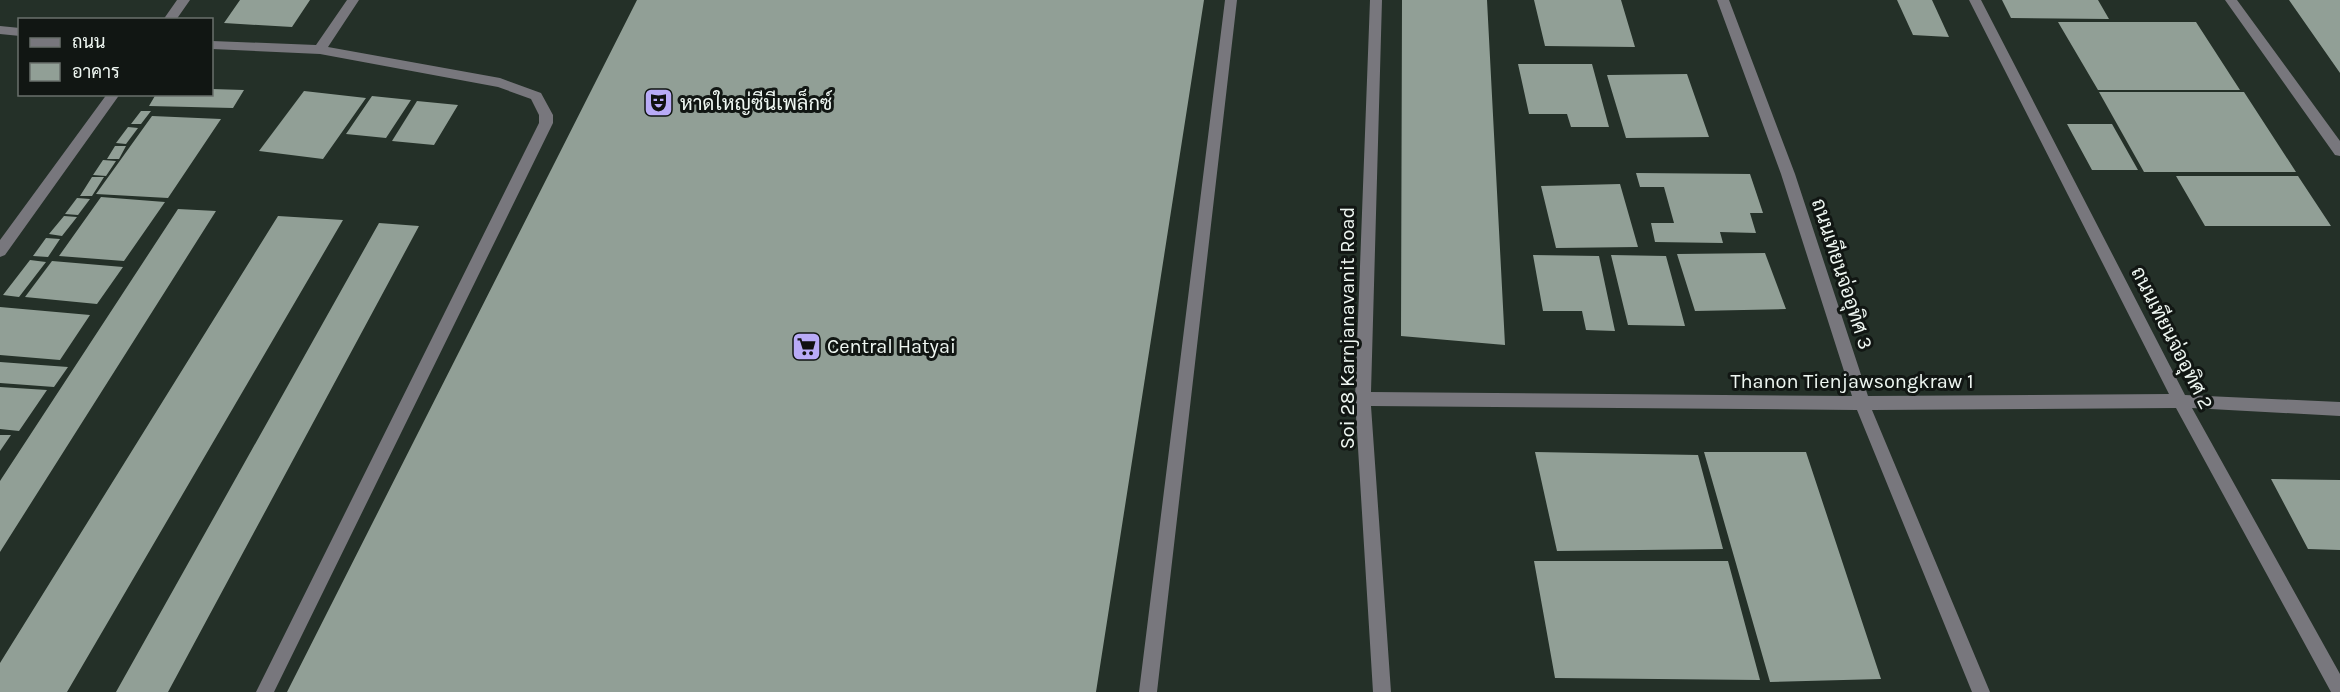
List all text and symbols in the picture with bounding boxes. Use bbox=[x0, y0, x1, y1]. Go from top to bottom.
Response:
legend bbox=[18, 18, 213, 96]
text: ถนน bbox=[72, 31, 105, 53]
text: อาคาร bbox=[72, 61, 120, 83]
theatre icon: หาดใหญ่ซีนีเพล็กซ์ bbox=[643, 87, 675, 119]
place label: หาดใหญ่ซีนีเพล็กซ์ bbox=[680, 88, 832, 115]
street label: ถนนเทียนจ่ออุทิศ 3 bbox=[1805, 195, 1879, 353]
street label: Soi 28 Karnjanavanit Road bbox=[1336, 207, 1359, 449]
street label: ถนนเทียนจ่ออุทิศ 2 bbox=[2124, 262, 2220, 414]
supermarket icon: Central Hatyai bbox=[790, 330, 822, 362]
place label: Central Hatyai bbox=[827, 335, 956, 358]
street label: Thanon Tienjawsongkraw 1 bbox=[1730, 370, 1974, 393]

